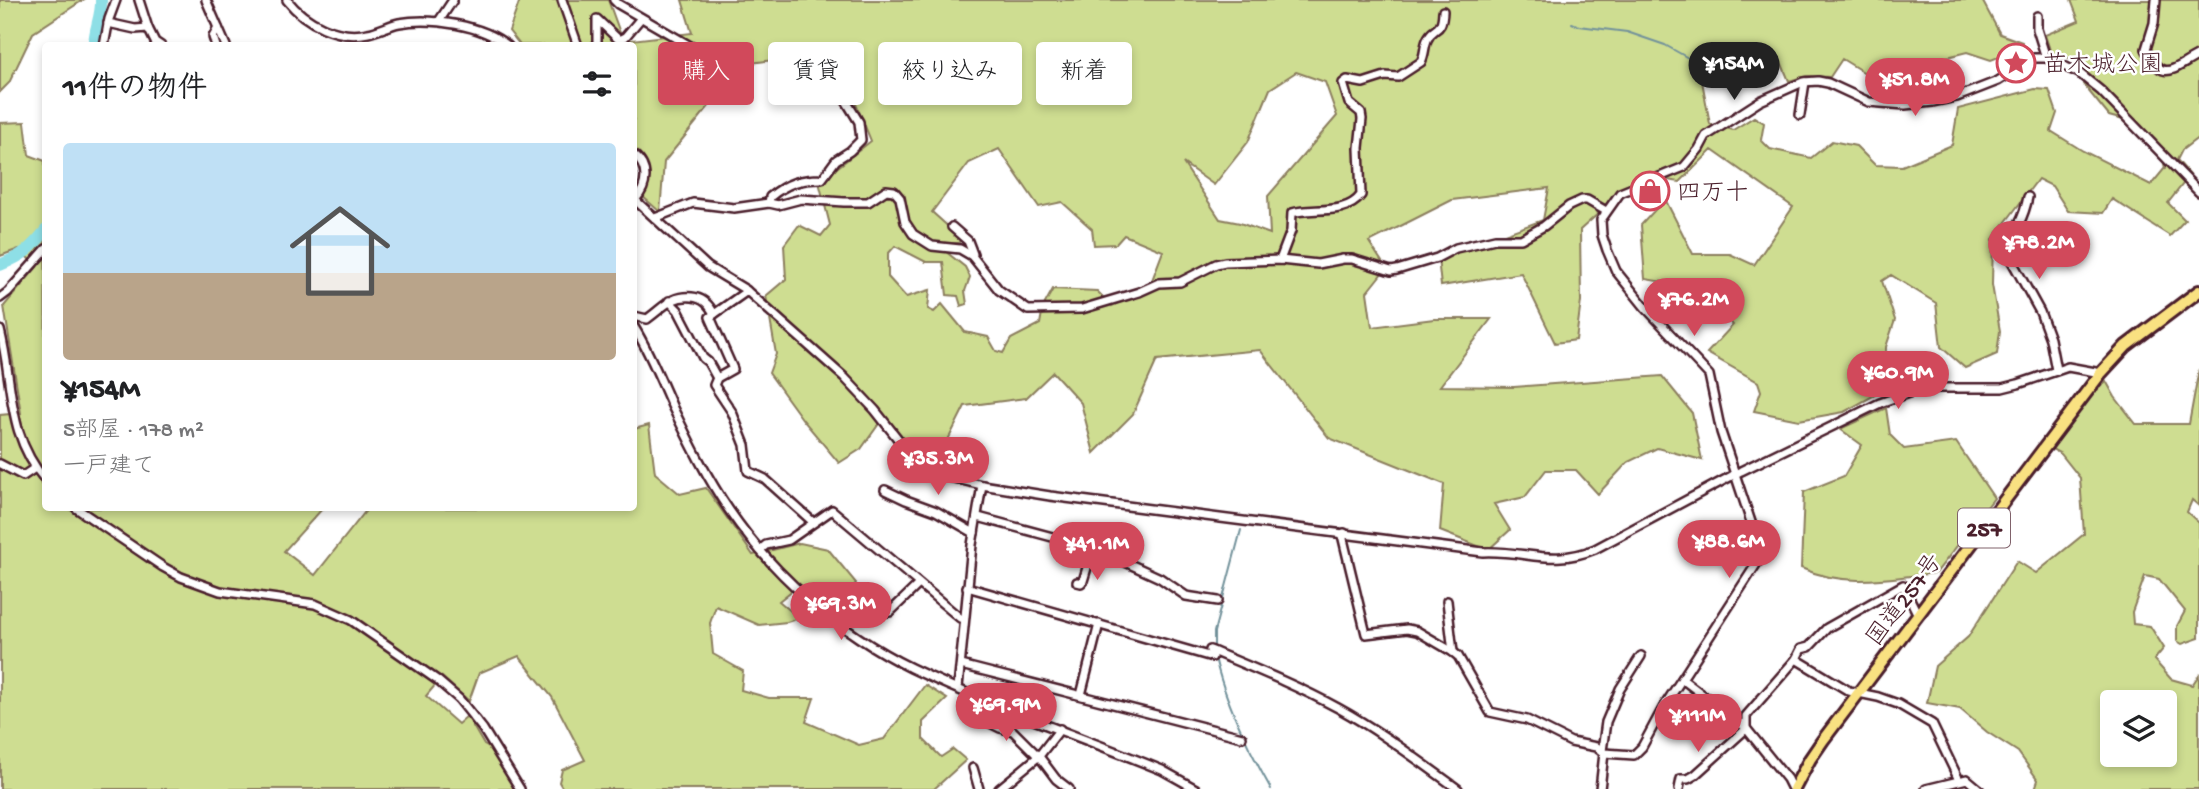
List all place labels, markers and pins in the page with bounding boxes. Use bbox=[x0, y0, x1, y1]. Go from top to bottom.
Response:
pin: ¥154M bbox=[1685, 42, 1783, 102]
place icon: 苗木城公園 bbox=[1995, 42, 2037, 84]
place label: 苗木城公園 bbox=[2043, 51, 2163, 81]
pin: ¥51.8M bbox=[1858, 58, 1972, 118]
shop icon: 四万十 bbox=[1629, 170, 1671, 212]
place label: 四万十 bbox=[1677, 180, 1749, 209]
pin: ¥78.2M bbox=[1982, 222, 2096, 281]
pin: ¥76.2M bbox=[1637, 278, 1751, 338]
pin: ¥60.9M bbox=[1841, 352, 1955, 411]
pin: ¥35.3M bbox=[881, 438, 995, 497]
pin: ¥88.6M bbox=[1672, 520, 1786, 580]
pin: ¥41.1M bbox=[1040, 522, 1154, 582]
pin: ¥69.3M bbox=[784, 582, 898, 642]
pin: ¥69.9M bbox=[949, 684, 1063, 743]
pin: ¥111M bbox=[1649, 694, 1747, 754]

